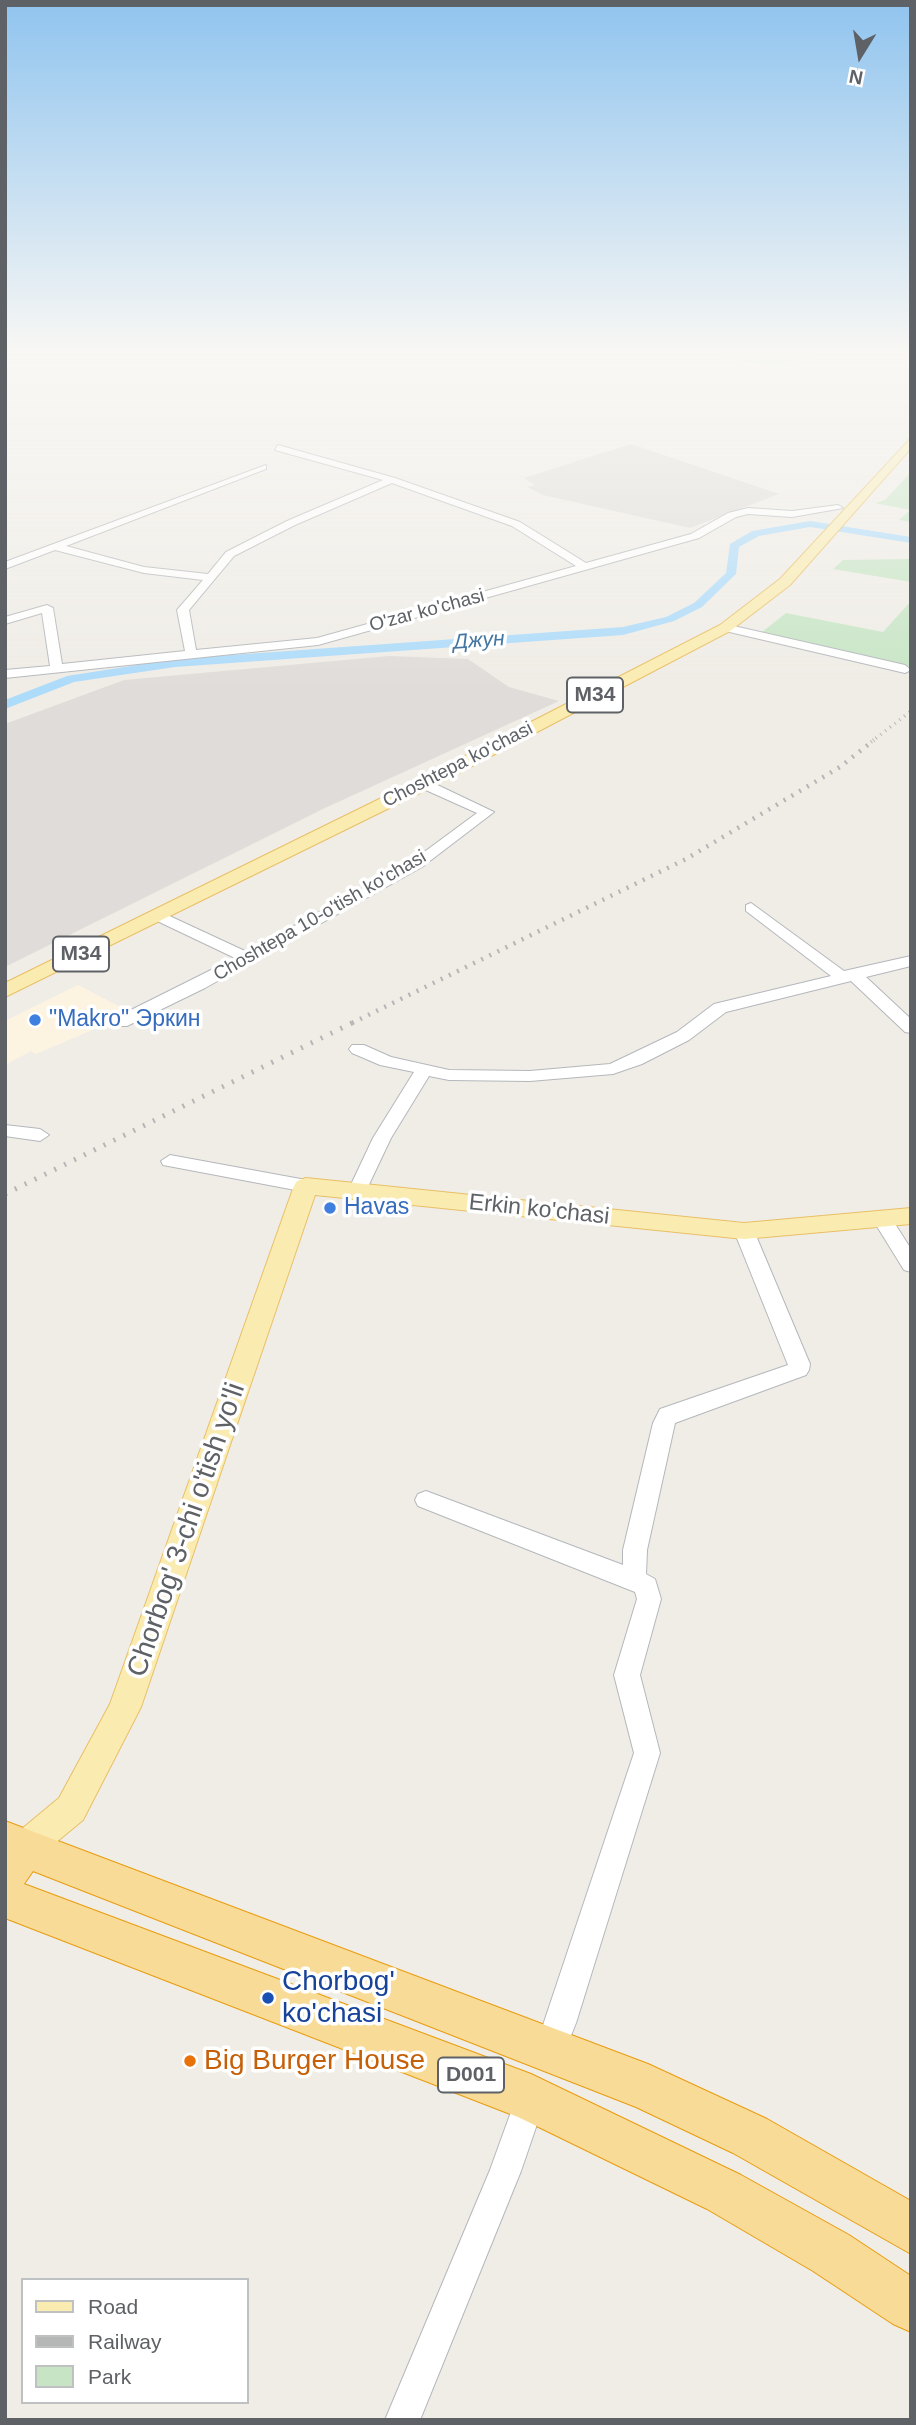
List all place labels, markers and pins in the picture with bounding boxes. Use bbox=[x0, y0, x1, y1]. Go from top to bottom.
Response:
place label: "Makro" Эркин bbox=[49, 1006, 201, 1034]
marker: "Makro" Эркин bbox=[27, 1012, 43, 1028]
place label: Havas bbox=[344, 1194, 409, 1222]
marker: Havas bbox=[322, 1200, 338, 1216]
place label: Chorbog' ko'chasi bbox=[282, 1965, 395, 2031]
marker: Chorbog' ko'chasi bbox=[260, 1990, 276, 2006]
place label: Big Burger House bbox=[204, 2044, 425, 2078]
marker: Big Burger House bbox=[182, 2053, 198, 2069]

